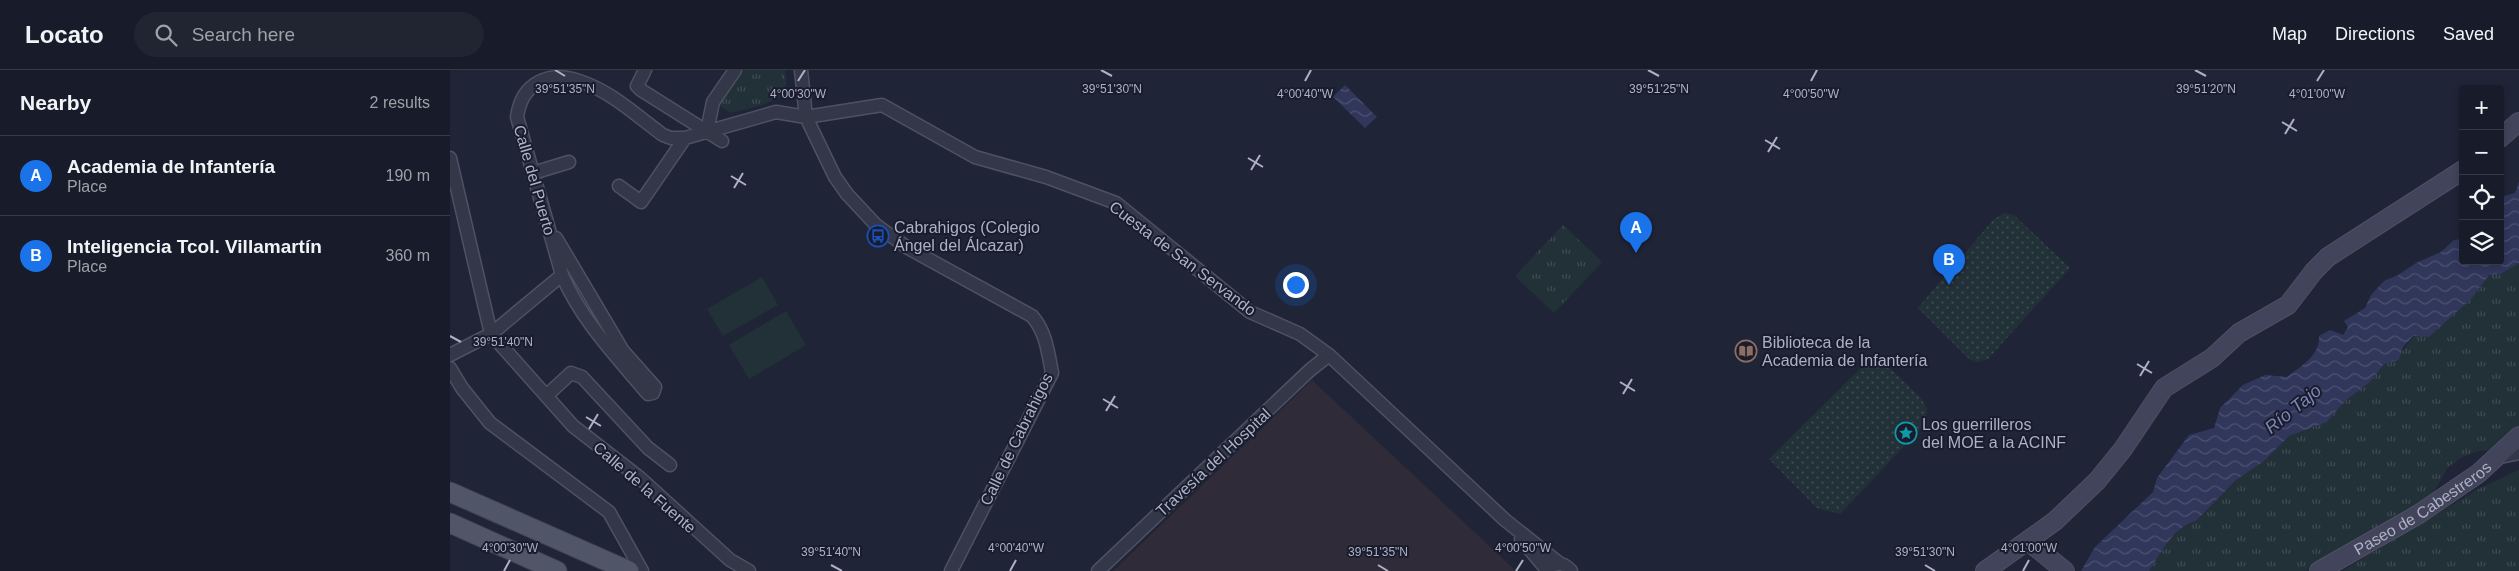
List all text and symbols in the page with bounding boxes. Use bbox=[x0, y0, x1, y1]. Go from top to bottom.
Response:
search box bbox=[134, 12, 484, 57]
text: Locato bbox=[25, 21, 104, 48]
icon: search bbox=[152, 21, 180, 49]
text: Search here bbox=[192, 24, 295, 45]
text: Map bbox=[2272, 24, 2307, 44]
text: Directions bbox=[2335, 24, 2415, 44]
text: Saved bbox=[2443, 24, 2494, 44]
text: 39°51'35"N bbox=[535, 82, 595, 96]
text: 39°51'30"N bbox=[1082, 82, 1142, 96]
text: 39°51'25"N bbox=[1629, 82, 1689, 96]
text: 39°51'20"N bbox=[2176, 82, 2236, 96]
map controls bbox=[2459, 85, 2504, 265]
button: + bbox=[2459, 85, 2504, 130]
text: 4°00'30"W bbox=[770, 87, 827, 101]
text: 4°00'40"W bbox=[1277, 87, 1334, 101]
text: 4°00'50"W bbox=[1783, 87, 1840, 101]
text: 4°01'00"W bbox=[2289, 87, 2346, 101]
text: Nearby bbox=[20, 91, 91, 114]
text: 2 results bbox=[370, 94, 430, 111]
street label: Calle del Puerto bbox=[511, 123, 558, 237]
button: − bbox=[2459, 130, 2504, 175]
text: Academia de Infantería bbox=[67, 156, 275, 177]
text: A bbox=[30, 167, 42, 184]
text: 190 m bbox=[386, 167, 430, 184]
button: locate bbox=[2459, 175, 2504, 220]
text: Place bbox=[67, 178, 107, 195]
street label: Cuesta de San Servando bbox=[1106, 198, 1259, 319]
pin: A bbox=[1620, 212, 1652, 253]
place label: Cabrahigos (Colegio Ángel del Álcazar) bbox=[894, 219, 1040, 254]
button: layers bbox=[2459, 220, 2504, 265]
bus stop icon: Cabrahigos (Colegio Ángel del Álcazar) bbox=[866, 224, 890, 248]
text: Inteligencia Tcol. Villamartín bbox=[67, 236, 322, 257]
pin: B bbox=[1933, 244, 1965, 285]
text: B bbox=[30, 247, 42, 264]
text: 360 m bbox=[386, 247, 430, 264]
text: Place bbox=[67, 258, 107, 275]
your location bbox=[1283, 272, 1309, 298]
place label: Biblioteca de la Academia de Infantería bbox=[1762, 334, 1928, 369]
text: 39°51'40"N bbox=[473, 335, 533, 349]
library icon: Biblioteca de la Academia de Infantería bbox=[1734, 339, 1758, 363]
street label: Calle de Cabrahigos bbox=[977, 370, 1056, 508]
water label: Río Tajo bbox=[2261, 380, 2325, 438]
street label: Travesía del Hospital bbox=[1153, 405, 1274, 520]
place label: Los guerrilleros del MOE a la ACINF bbox=[1922, 416, 2066, 451]
place icon: Los guerrilleros del MOE a la ACINF bbox=[1894, 421, 1918, 445]
street label: Calle de la Fuente bbox=[590, 438, 699, 536]
street label: Paseo de Cabestreros bbox=[2351, 458, 2495, 558]
text: 4°00'30"W bbox=[482, 541, 539, 555]
text: 4°00'40"W bbox=[988, 541, 1045, 555]
text: 4°00'50"W bbox=[1495, 541, 1552, 555]
text: 4°01'00"W bbox=[2001, 541, 2058, 555]
text: 39°51'40"N bbox=[801, 545, 861, 559]
text: 39°51'35"N bbox=[1348, 545, 1408, 559]
text: 39°51'30"N bbox=[1895, 545, 1955, 559]

